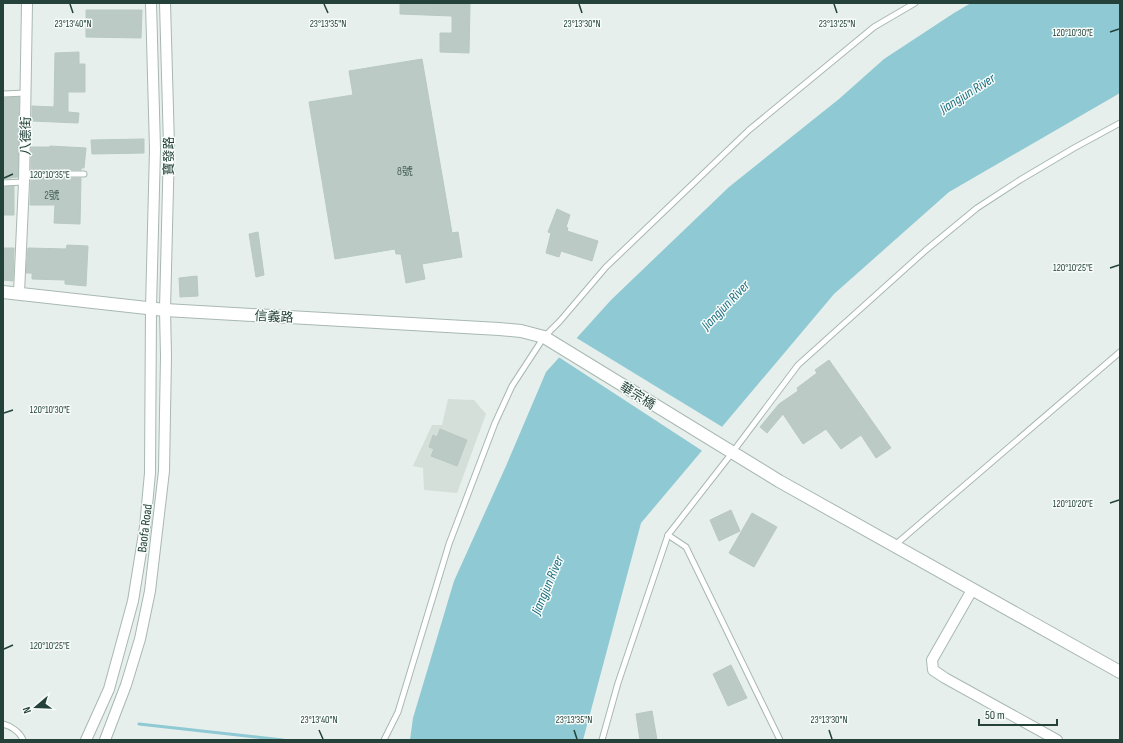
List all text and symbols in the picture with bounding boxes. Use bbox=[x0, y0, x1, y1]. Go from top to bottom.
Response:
text: 23°13'40"N bbox=[54, 18, 92, 30]
text: 23°13'35"N bbox=[310, 18, 346, 30]
text: 23°13'30"N bbox=[563, 18, 601, 30]
text: 23°13'25"N bbox=[819, 18, 855, 30]
text: 120°10'30"E bbox=[1053, 27, 1093, 39]
water label: Jiangjun River bbox=[936, 69, 999, 118]
street label: 八德街 bbox=[18, 116, 34, 156]
street label: 寶發路 bbox=[161, 136, 177, 176]
house number: 8號 bbox=[397, 165, 413, 178]
text: 120°10'35"E bbox=[30, 169, 70, 181]
house number: 2號 bbox=[44, 189, 60, 202]
text: 120°10'25"E bbox=[1053, 262, 1093, 274]
water label: Jiangjun River bbox=[697, 276, 754, 334]
street label: 信義路 bbox=[254, 308, 294, 326]
street label: 華宗橋 bbox=[617, 379, 658, 413]
text: 120°10'30"E bbox=[30, 404, 70, 416]
text: 120°10'20"E bbox=[1053, 498, 1093, 510]
street label: Baofa Road bbox=[134, 503, 156, 553]
water label: Jiangjun River bbox=[527, 552, 568, 618]
text: 120°10'25"E bbox=[30, 640, 70, 652]
north arrow bbox=[16, 687, 56, 727]
scale bar bbox=[979, 701, 1057, 727]
text: N bbox=[20, 705, 34, 715]
text: 50 m bbox=[985, 708, 1005, 723]
text: 23°13'40"N bbox=[300, 714, 338, 726]
text: 23°13'35"N bbox=[556, 714, 592, 726]
text: 23°13'30"N bbox=[810, 714, 848, 726]

